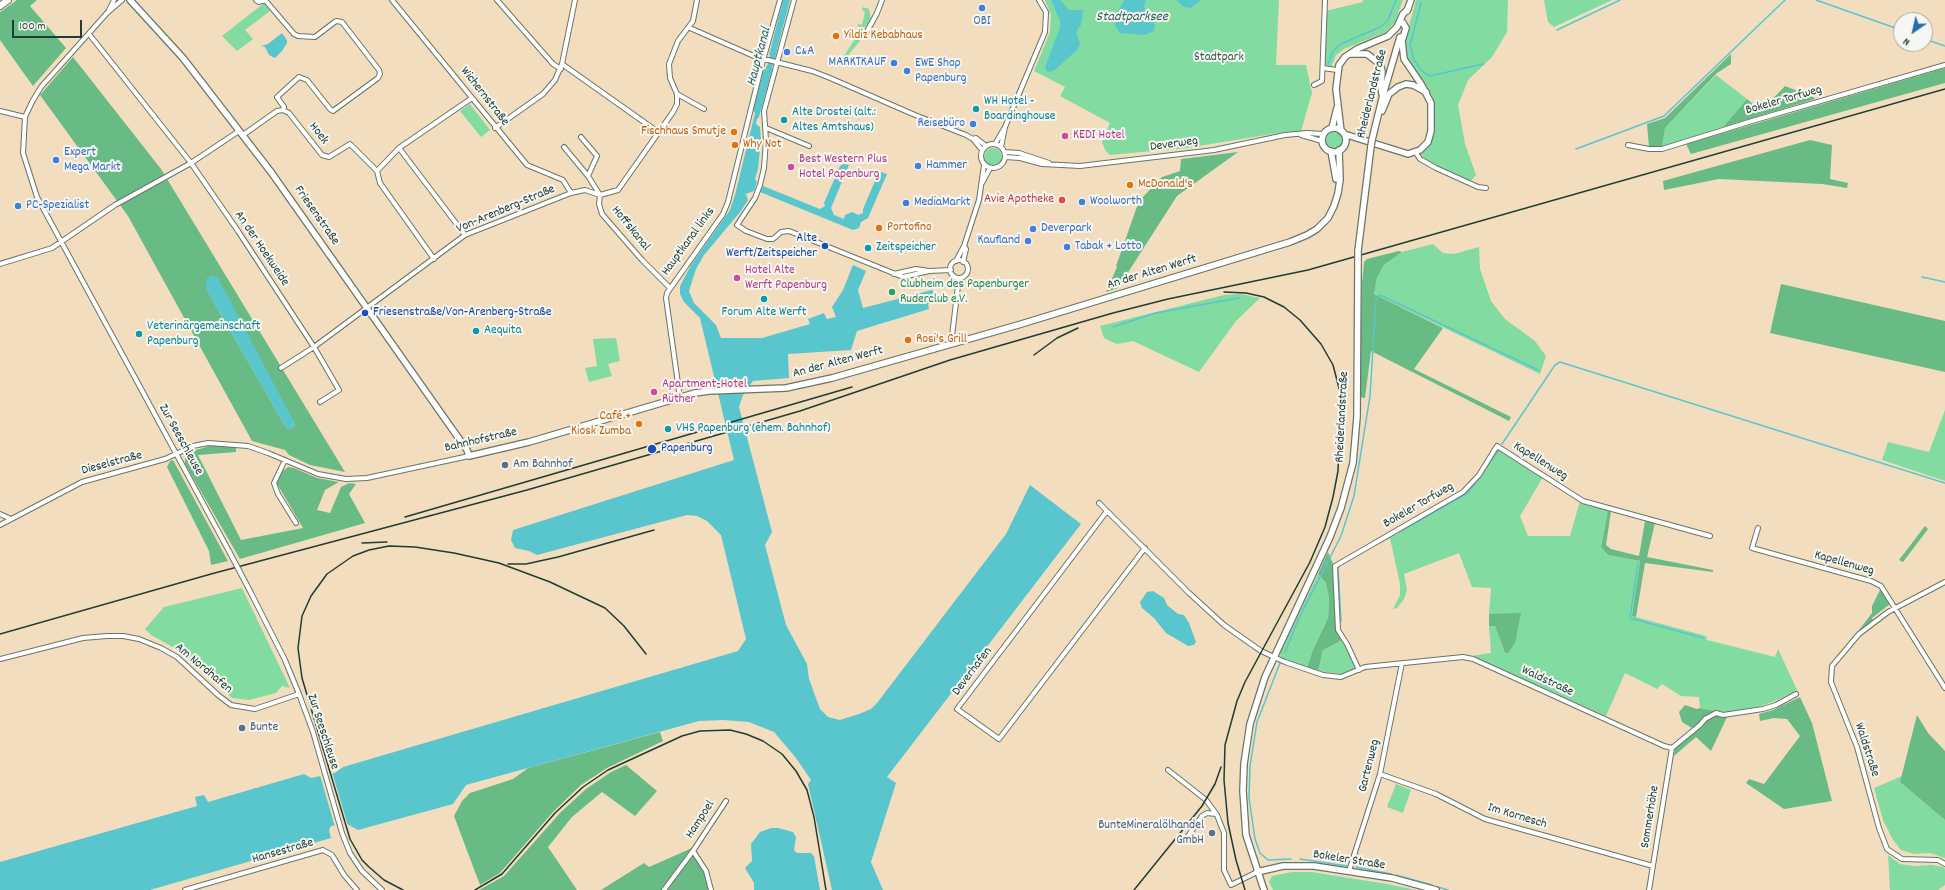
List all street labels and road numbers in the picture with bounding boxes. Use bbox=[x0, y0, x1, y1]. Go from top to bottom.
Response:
street label: Rheiderlandstraße bbox=[1354, 48, 1392, 140]
street label: Wichernstraße bbox=[456, 64, 512, 130]
street label: Bokeler Torfweg bbox=[1744, 83, 1824, 119]
street label: Hoek bbox=[305, 120, 331, 148]
street label: Deverweg bbox=[1149, 134, 1199, 156]
street label: Von-Arenberg-Straße bbox=[454, 182, 558, 238]
street label: Friesenstraße bbox=[290, 183, 342, 249]
street label: Hoffskanal bbox=[607, 203, 653, 255]
street label: Hauptkanal links bbox=[659, 205, 719, 279]
street label: An der Hoekweide bbox=[230, 208, 292, 290]
street label: An der Alten Werft bbox=[1105, 252, 1199, 294]
street label: An der Alten Werft bbox=[791, 343, 885, 383]
street label: Rheiderlandstraße bbox=[1333, 371, 1353, 463]
street label: Zur Seeschleuse bbox=[154, 402, 206, 478]
street label: Bahnhofstraße bbox=[443, 425, 519, 457]
street label: Kapellenweg bbox=[1510, 439, 1570, 485]
street label: Dieselstraße bbox=[80, 448, 144, 480]
street label: Bokeler Torfweg bbox=[1381, 480, 1457, 532]
street label: Kapellenweg bbox=[1812, 548, 1876, 580]
street label: Am Nordhafen bbox=[171, 640, 235, 698]
street label: Deverhafen bbox=[950, 645, 996, 699]
street label: Waldstraße bbox=[1518, 663, 1576, 701]
street label: Zur Seeschleuse bbox=[302, 692, 342, 772]
street label: Waldstraße bbox=[1850, 721, 1882, 779]
street label: Gartenweg bbox=[1356, 738, 1384, 794]
street label: Sommerhöhe bbox=[1638, 785, 1664, 849]
street label: Hampoel bbox=[683, 798, 719, 842]
street label: Im Kornesch bbox=[1486, 801, 1548, 833]
street label: Hansestraße bbox=[251, 836, 315, 868]
street label: Bokeler Straße bbox=[1312, 848, 1386, 874]

